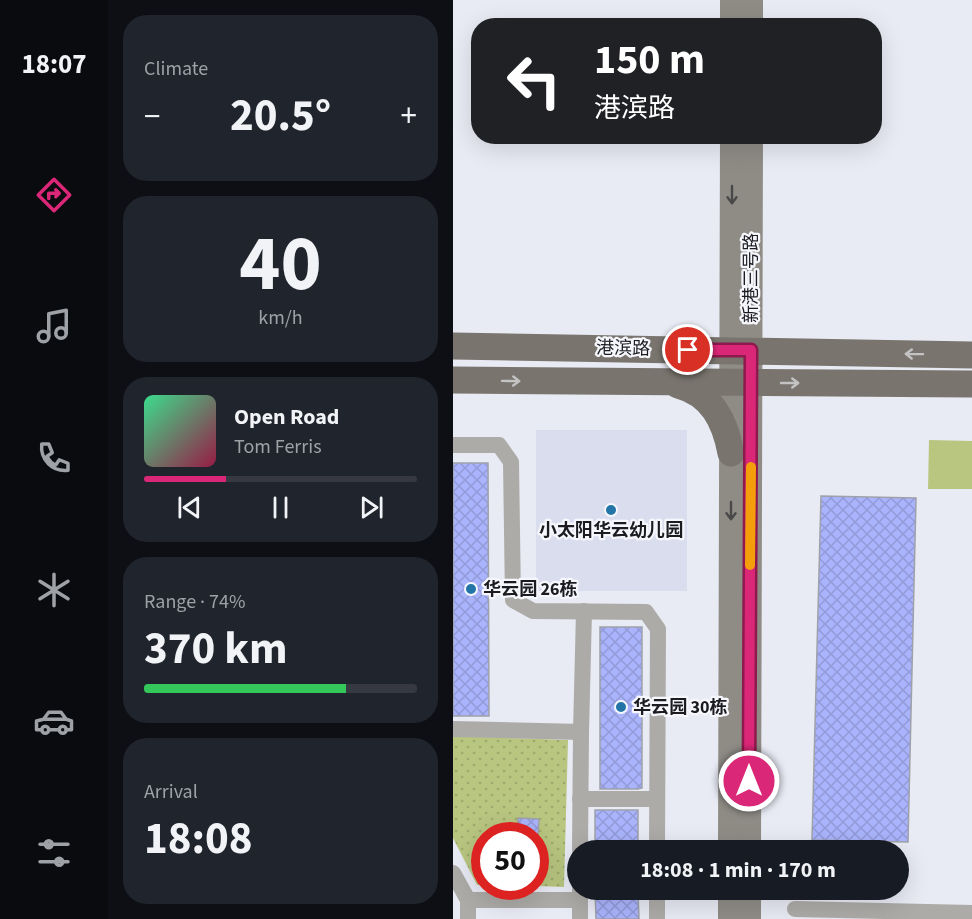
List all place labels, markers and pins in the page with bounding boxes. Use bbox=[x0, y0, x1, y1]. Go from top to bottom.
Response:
pin bbox=[662, 324, 713, 375]
marker: 小太阳华云幼儿园 bbox=[604, 503, 618, 517]
place label: 小太阳华云幼儿园 bbox=[539, 518, 683, 543]
place label: 华云园 26栋 bbox=[483, 577, 578, 602]
marker: 华云园 26栋 bbox=[464, 582, 478, 596]
place label: 华云园 30栋 bbox=[633, 695, 728, 720]
marker: 华云园 30栋 bbox=[614, 700, 628, 714]

